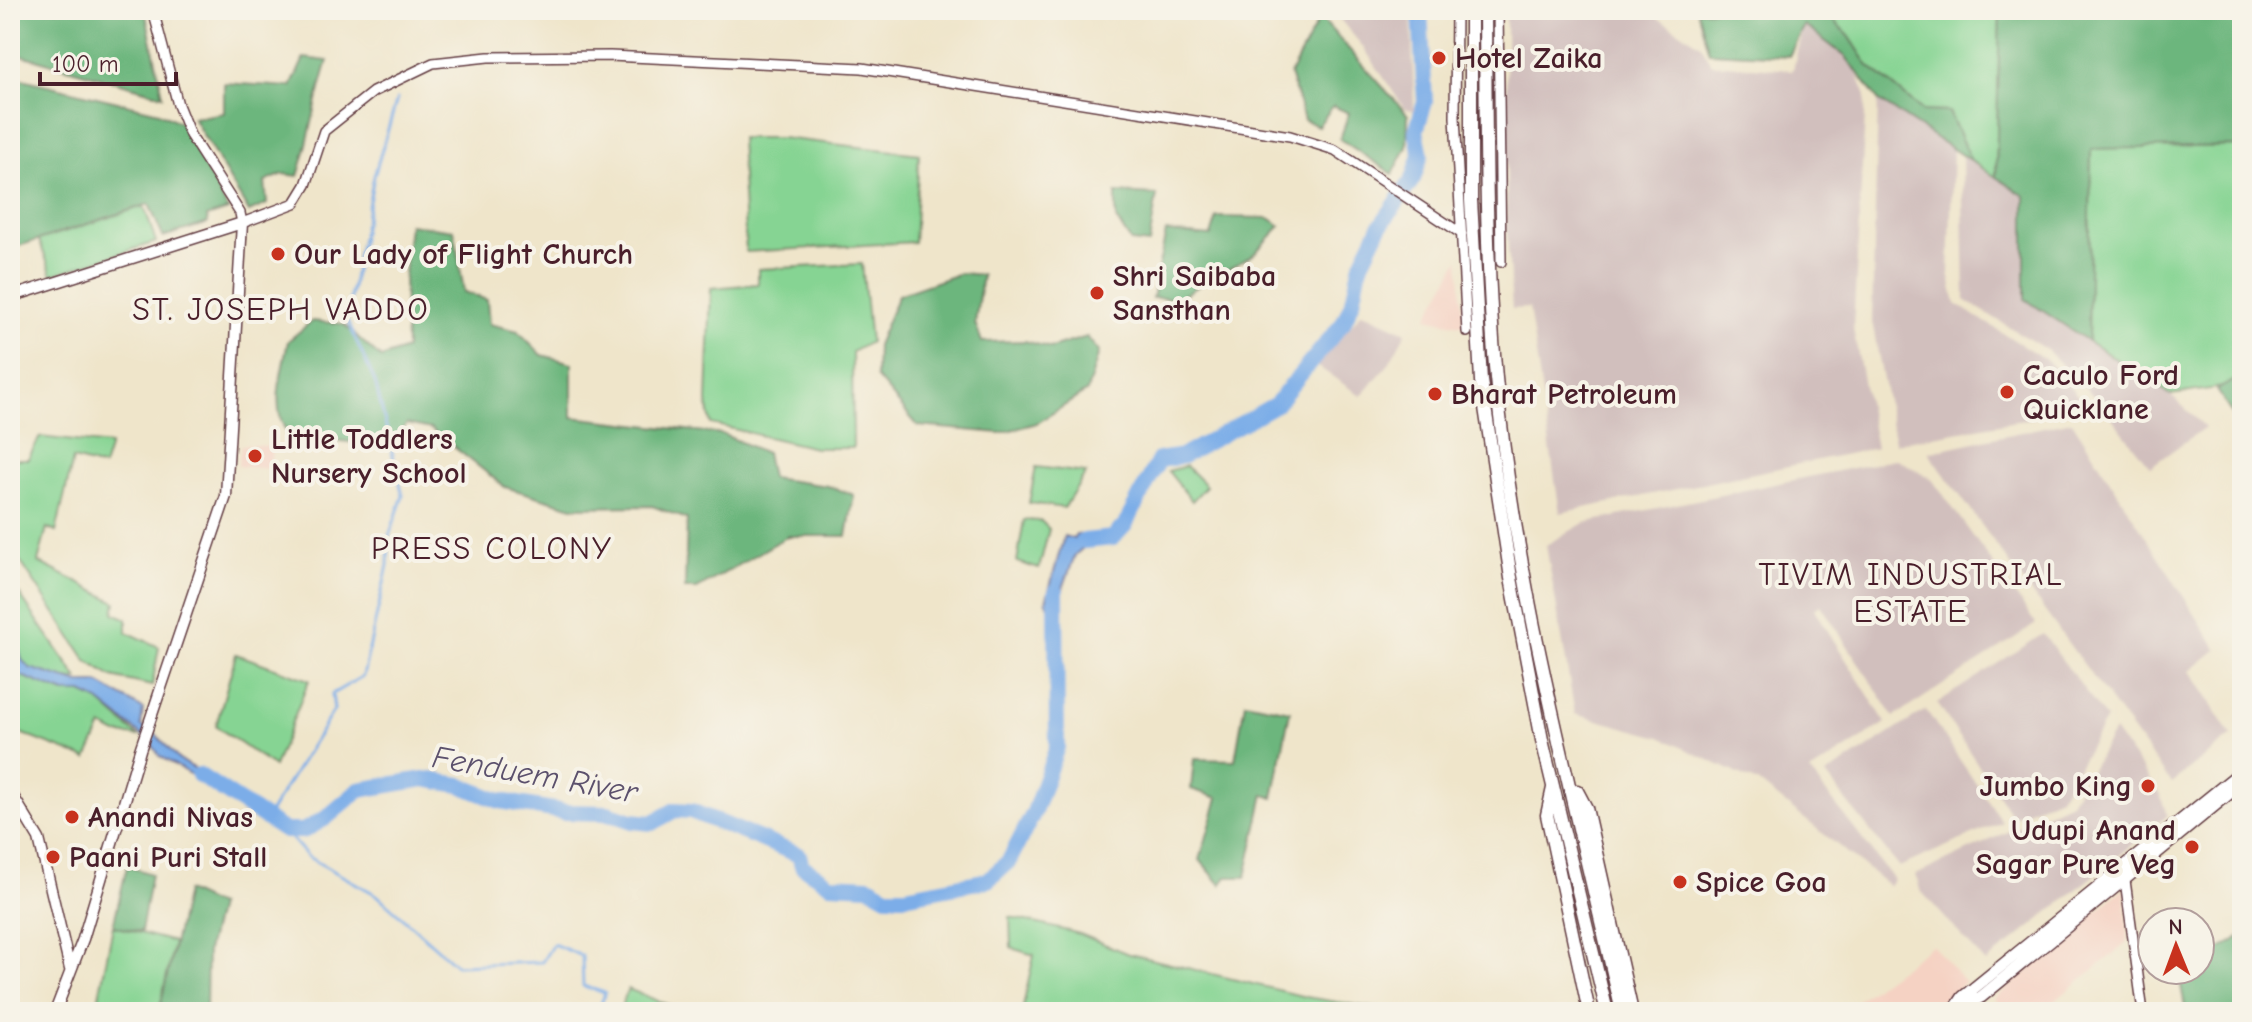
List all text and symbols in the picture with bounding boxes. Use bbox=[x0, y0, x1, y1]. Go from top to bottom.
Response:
scale bar bbox=[40, 36, 176, 86]
place label: Hotel Zaika bbox=[1455, 41, 1603, 76]
marker: Hotel Zaika bbox=[1430, 49, 1448, 67]
text: 100 m bbox=[52, 50, 119, 78]
place label: Our Lady of Flight Church bbox=[294, 237, 633, 272]
marker: Our Lady of Flight Church bbox=[269, 245, 287, 263]
place label: Shri Saibaba Sansthan bbox=[1113, 259, 1276, 328]
marker: Shri Saibaba Sansthan bbox=[1088, 284, 1106, 302]
district label: ST. JOSEPH VADDO bbox=[132, 291, 430, 328]
place label: Caculo Ford Quicklane bbox=[2023, 358, 2179, 427]
place label: Bharat Petroleum bbox=[1451, 377, 1677, 412]
marker: Caculo Ford Quicklane bbox=[1998, 383, 2016, 401]
marker: Bharat Petroleum bbox=[1426, 385, 1444, 403]
place label: Little Toddlers Nursery School bbox=[271, 422, 467, 491]
marker: Little Toddlers Nursery School bbox=[246, 447, 264, 465]
district label: PRESS COLONY bbox=[371, 530, 613, 567]
district label: TIVIM INDUSTRIAL ESTATE bbox=[1759, 556, 2063, 630]
water label: Fenduem River bbox=[429, 738, 642, 811]
place label: Jumbo King bbox=[1980, 769, 2132, 804]
marker: Jumbo King bbox=[2139, 777, 2157, 795]
place label: Anandi Nivas bbox=[88, 800, 253, 835]
marker: Anandi Nivas bbox=[63, 808, 81, 826]
place label: Udupi Anand Sagar Pure Veg bbox=[1976, 813, 2176, 882]
marker: Udupi Anand Sagar Pure Veg bbox=[2183, 838, 2201, 856]
place label: Paani Puri Stall bbox=[69, 840, 267, 875]
marker: Paani Puri Stall bbox=[44, 848, 62, 866]
place label: Spice Goa bbox=[1696, 865, 1827, 900]
marker: Spice Goa bbox=[1671, 873, 1689, 891]
north arrow bbox=[2136, 906, 2216, 986]
text: N bbox=[2168, 914, 2183, 940]

